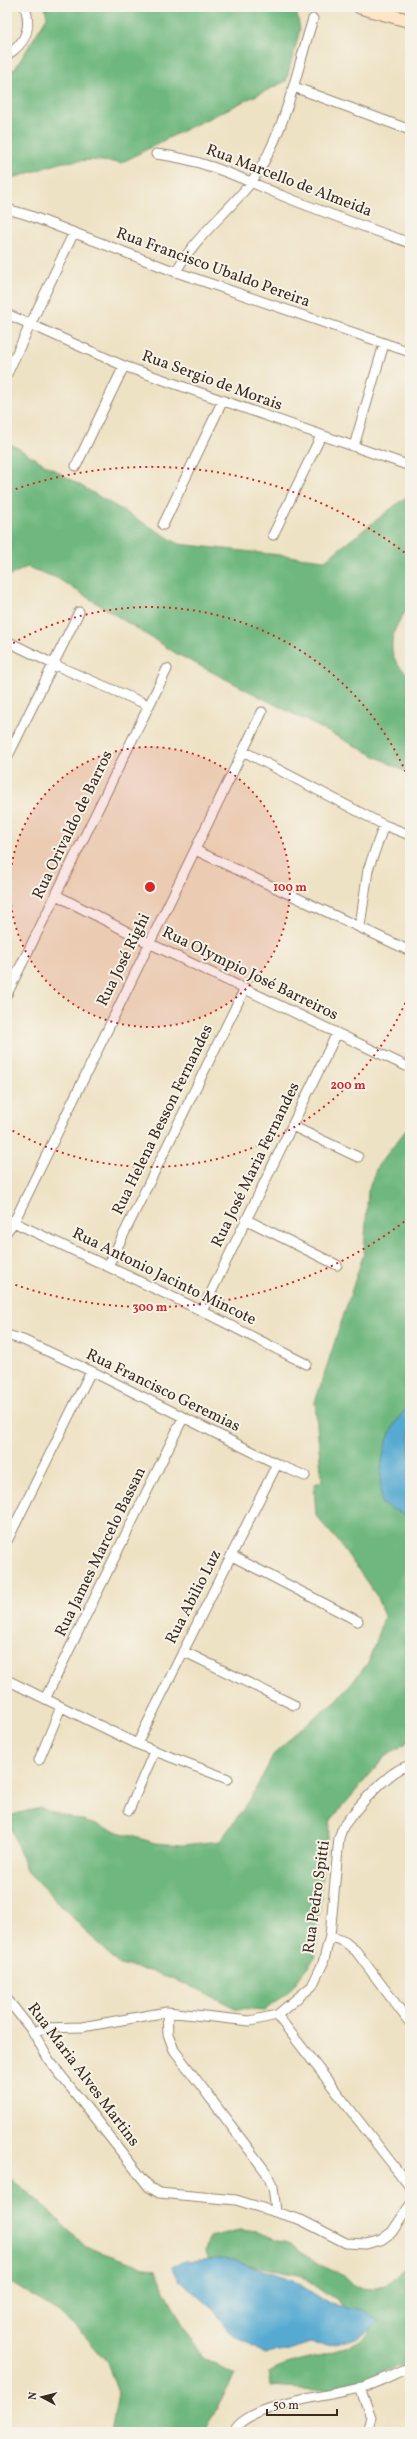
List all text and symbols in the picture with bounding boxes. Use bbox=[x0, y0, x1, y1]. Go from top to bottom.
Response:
street label: Rua Marcello de Almeida bbox=[203, 139, 375, 223]
street label: Rua Francisco Ubaldo Pereira bbox=[113, 223, 313, 313]
street label: Rua Sergio de Morais bbox=[139, 345, 286, 417]
street label: Rua Orivaldo de Barros bbox=[27, 747, 119, 903]
centre of rings bbox=[143, 880, 157, 894]
text: 100 m bbox=[273, 880, 307, 896]
street label: Rua José Righi bbox=[92, 910, 156, 1010]
street label: Rua Olympio José Barreiros bbox=[158, 922, 342, 1026]
street label: Rua Helena Besson Fernandes bbox=[107, 1021, 219, 1219]
text: 200 m bbox=[330, 1078, 366, 1094]
street label: Rua José Maria Fernandes bbox=[206, 1079, 306, 1251]
street label: Rua Antonio Jacinto Mincote bbox=[68, 1223, 260, 1331]
text: 300 m bbox=[133, 1300, 168, 1316]
street label: Rua Francisco Geremias bbox=[82, 1344, 244, 1438]
street label: Rua James Marcelo Bassan bbox=[50, 1464, 152, 1640]
street label: Rua Abilio Luz bbox=[161, 1546, 227, 1648]
street label: Rua Pedro Spitti bbox=[298, 1839, 336, 1955]
street label: Rua Maria Alves Martins bbox=[22, 1998, 145, 2152]
north arrow bbox=[22, 2377, 62, 2417]
text: N bbox=[26, 2391, 41, 2401]
scale bar bbox=[267, 2391, 337, 2417]
text: 50 m bbox=[273, 2398, 299, 2414]

